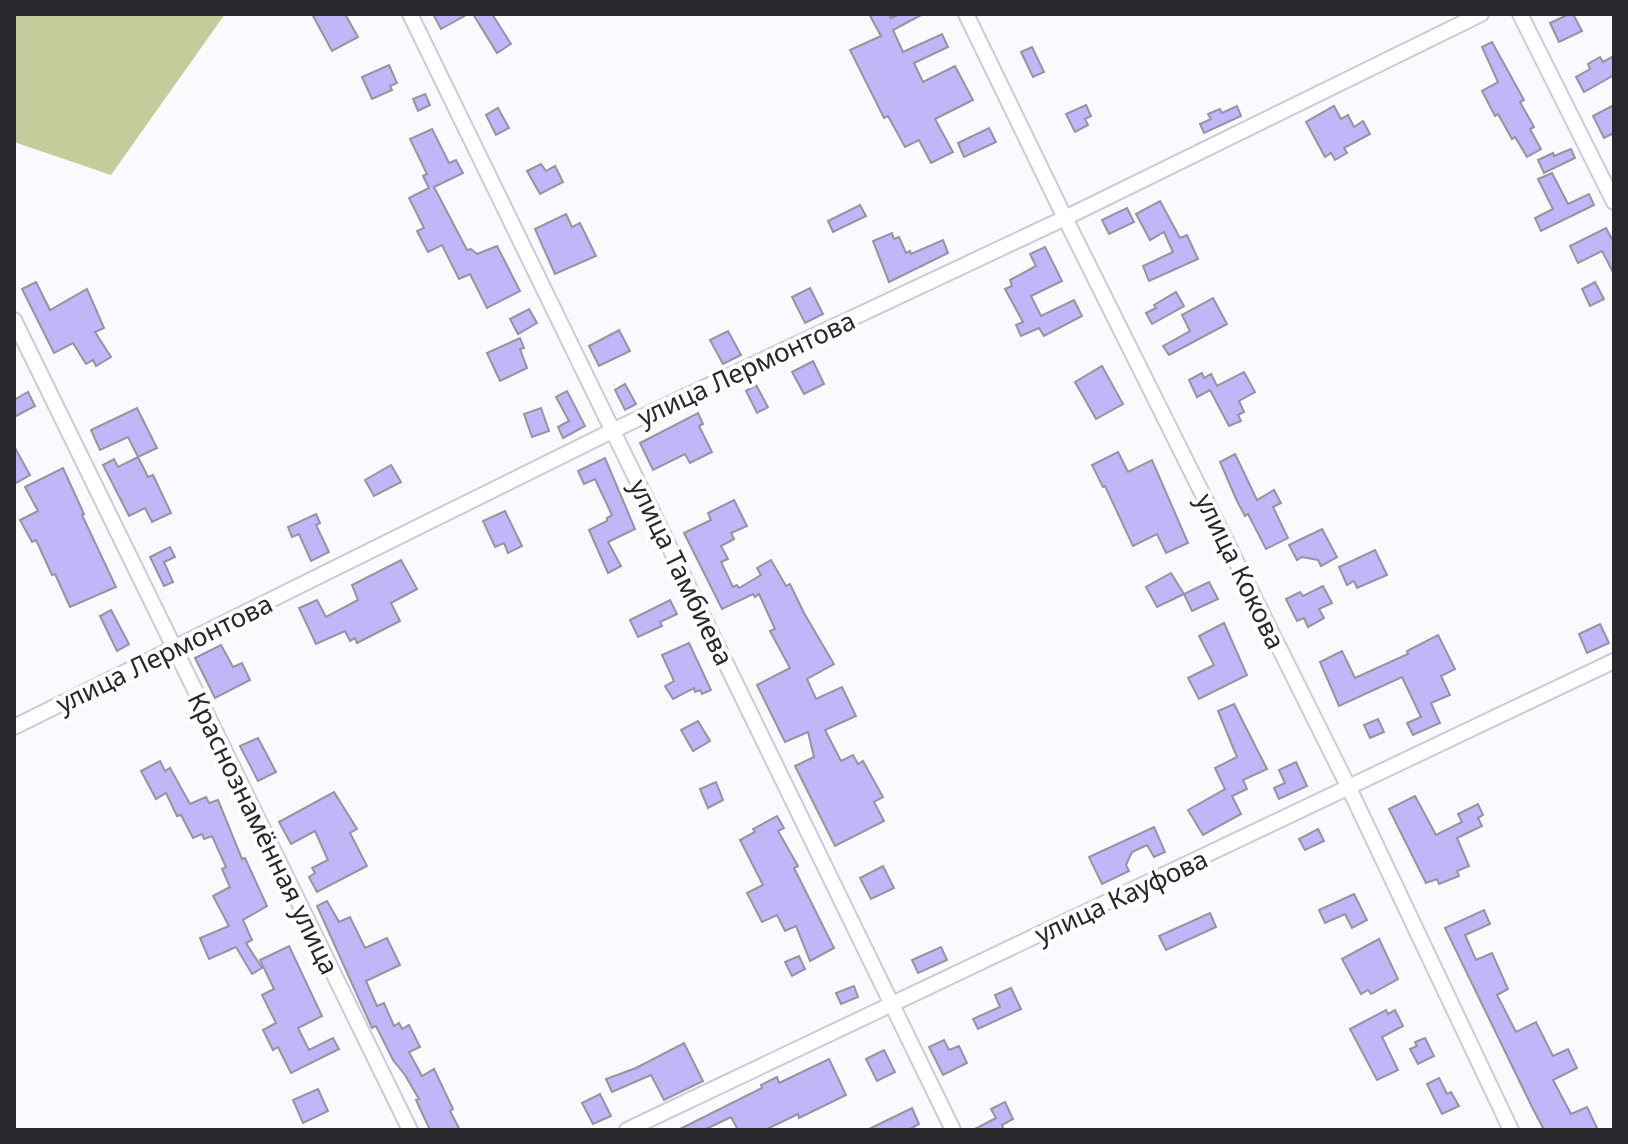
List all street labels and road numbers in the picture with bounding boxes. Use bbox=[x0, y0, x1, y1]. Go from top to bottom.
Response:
street label: улица Лермонтова bbox=[631, 302, 861, 434]
street label: улица Тамбиева bbox=[621, 473, 743, 671]
street label: улица Кокова bbox=[1188, 487, 1294, 655]
street label: улица Лермонтова bbox=[50, 585, 278, 721]
street label: Краснознамённая улица bbox=[180, 686, 348, 980]
street label: улица Кауфова bbox=[1029, 840, 1213, 952]

